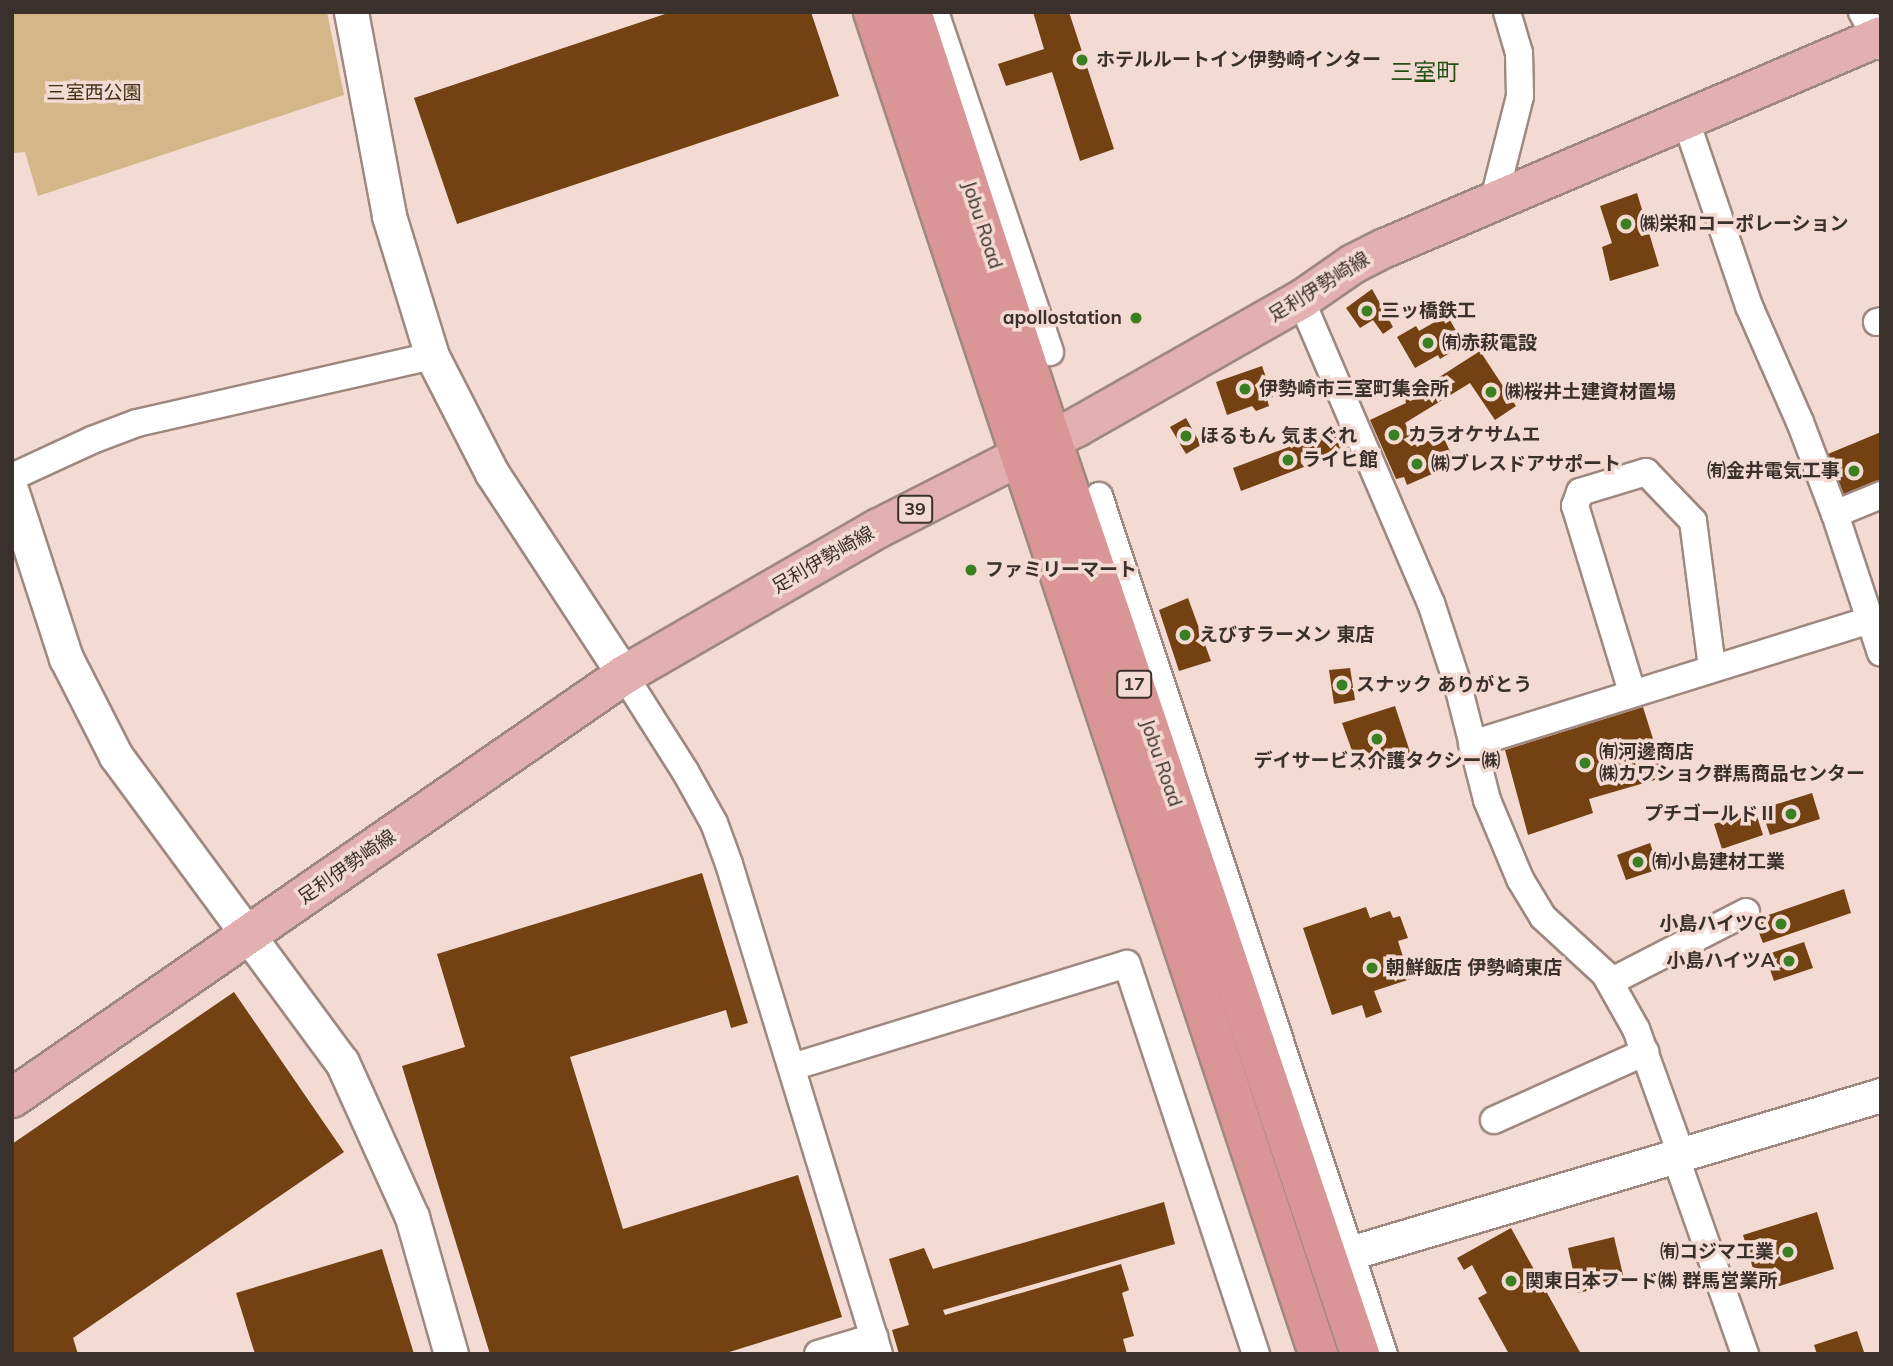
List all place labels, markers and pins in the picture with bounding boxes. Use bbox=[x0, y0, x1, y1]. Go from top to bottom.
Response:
place label: ホテルルートイン伊勢崎インター bbox=[1096, 49, 1381, 71]
marker: ホテルルートイン伊勢崎インター bbox=[1074, 52, 1090, 68]
place label: ㈱栄和コーポレーション bbox=[1640, 213, 1849, 235]
marker: ㈱栄和コーポレーション bbox=[1618, 216, 1634, 232]
place label: 三ッ橋鉄工 bbox=[1381, 300, 1476, 322]
marker: 三ッ橋鉄工 bbox=[1359, 303, 1375, 319]
place label: apollostation bbox=[1003, 307, 1122, 329]
marker: apollostation bbox=[1128, 310, 1144, 326]
place label: ㈲赤萩電設 bbox=[1442, 332, 1537, 354]
marker: ㈲赤萩電設 bbox=[1420, 335, 1436, 351]
place label: 伊勢崎市三室町集会所 bbox=[1259, 378, 1449, 400]
marker: 伊勢崎市三室町集会所 bbox=[1237, 381, 1253, 397]
place label: ㈱桜井土建資材置場 bbox=[1505, 381, 1676, 403]
marker: ㈱桜井土建資材置場 bbox=[1483, 384, 1499, 400]
place label: カラオケサムエ bbox=[1408, 424, 1541, 446]
place label: ほるもん 気まぐれ bbox=[1200, 425, 1357, 447]
marker: カラオケサムエ bbox=[1386, 427, 1402, 443]
marker: ほるもん 気まぐれ bbox=[1178, 428, 1194, 444]
place label: ライヒ館 bbox=[1302, 449, 1378, 471]
marker: ライヒ館 bbox=[1280, 452, 1296, 468]
place label: ㈱ブレスドアサポート bbox=[1431, 453, 1621, 475]
marker: ㈱ブレスドアサポート bbox=[1409, 456, 1425, 472]
place label: ㈲金井電気工事 bbox=[1707, 460, 1840, 482]
marker: ㈲金井電気工事 bbox=[1846, 463, 1862, 479]
place label: ファミリーマート bbox=[985, 559, 1137, 581]
marker: ファミリーマート bbox=[963, 562, 979, 578]
place label: えびすラーメン 東店 bbox=[1199, 624, 1375, 646]
marker: えびすラーメン 東店 bbox=[1177, 627, 1193, 643]
place label: スナック ありがとう bbox=[1356, 674, 1532, 696]
marker: スナック ありがとう bbox=[1334, 677, 1350, 693]
marker: デイサービス介護タクシー㈱ bbox=[1369, 731, 1385, 747]
place label: ㈲河邊商店 ㈱カワショク群馬商品センター bbox=[1599, 741, 1865, 785]
place label: デイサービス介護タクシー㈱ bbox=[1254, 750, 1500, 772]
marker: ㈲河邊商店 ㈱カワショク群馬商品センター bbox=[1577, 755, 1593, 771]
place label: プチゴールドⅡ bbox=[1644, 803, 1777, 825]
marker: プチゴールドⅡ bbox=[1783, 806, 1799, 822]
place label: ㈲小島建材工業 bbox=[1652, 851, 1785, 873]
marker: ㈲小島建材工業 bbox=[1630, 854, 1646, 870]
place label: 小島ハイツC bbox=[1659, 913, 1767, 935]
marker: 小島ハイツC bbox=[1773, 916, 1789, 932]
place label: 小島ハイツA bbox=[1666, 950, 1775, 972]
marker: 小島ハイツA bbox=[1781, 953, 1797, 969]
place label: 朝鮮飯店 伊勢崎東店 bbox=[1386, 957, 1562, 979]
marker: 朝鮮飯店 伊勢崎東店 bbox=[1364, 960, 1380, 976]
place label: ㈲コジマ工業 bbox=[1660, 1241, 1774, 1263]
marker: ㈲コジマ工業 bbox=[1780, 1244, 1796, 1260]
place label: 関東日本フード㈱ 群馬営業所 bbox=[1525, 1270, 1777, 1292]
marker: 関東日本フード㈱ 群馬営業所 bbox=[1503, 1273, 1519, 1289]

